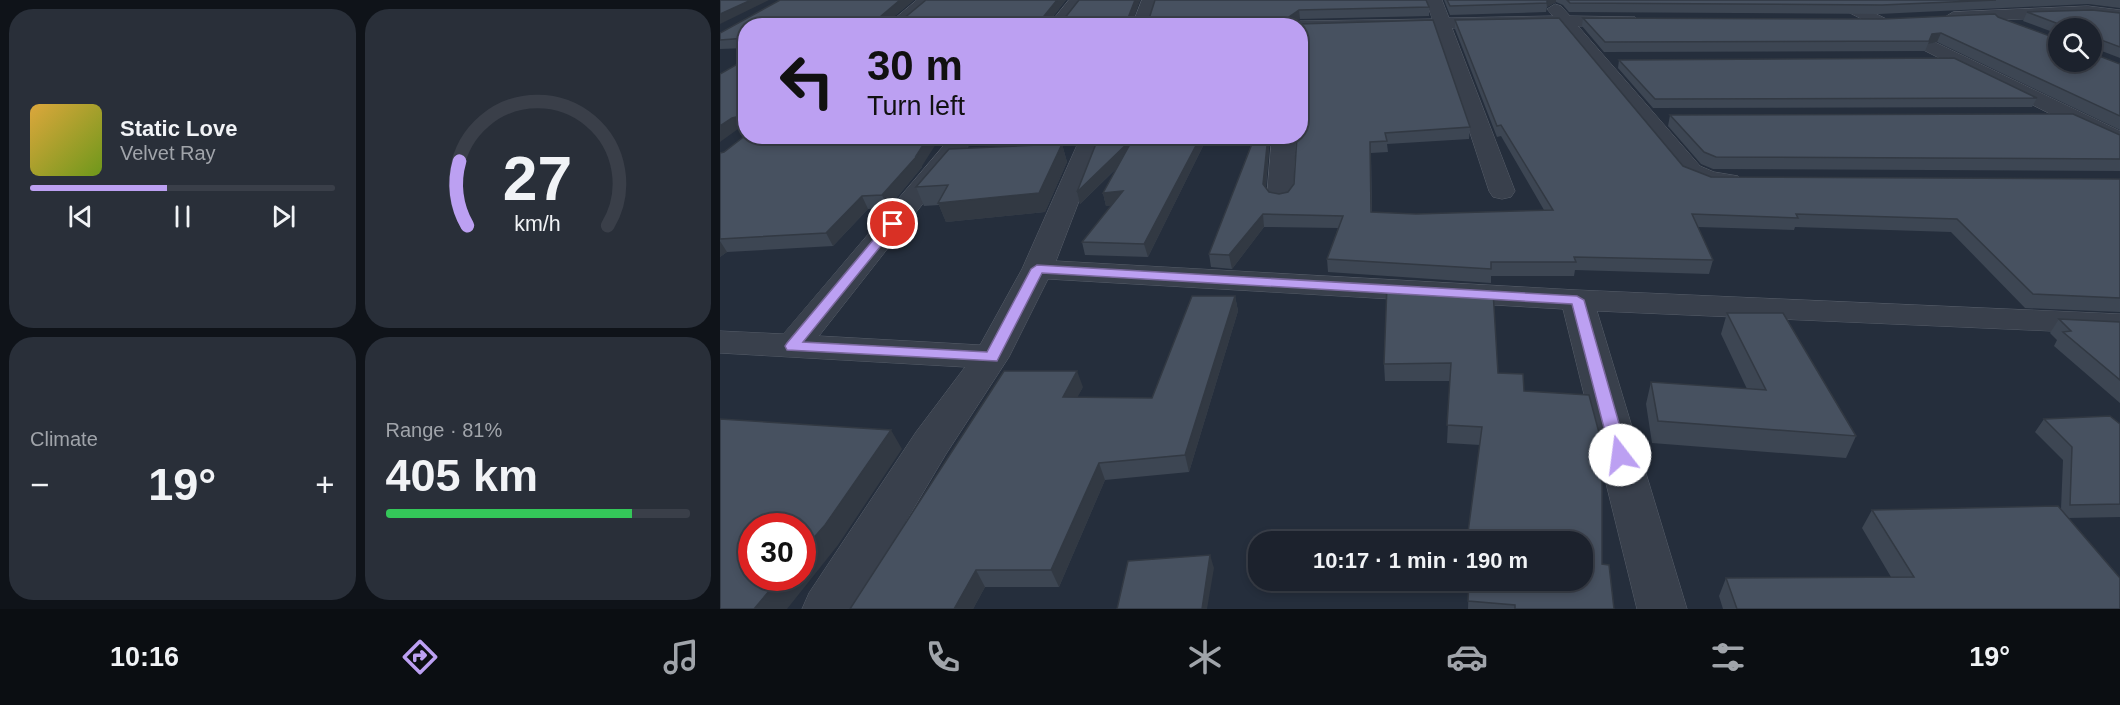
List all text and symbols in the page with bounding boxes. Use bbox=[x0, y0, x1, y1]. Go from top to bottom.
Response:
map controls bbox=[2048, 18, 2102, 72]
button: search bbox=[2048, 18, 2102, 72]
icon: left bbox=[768, 42, 846, 120]
text: 30 m bbox=[867, 42, 963, 89]
text: Turn left bbox=[867, 91, 965, 121]
text: Static Love bbox=[120, 116, 237, 141]
text: Velvet Ray bbox=[120, 142, 216, 164]
text: 27 bbox=[503, 144, 572, 213]
pin bbox=[867, 198, 918, 249]
icon: previous bbox=[64, 200, 97, 233]
icon: pause bbox=[166, 200, 199, 233]
icon: next bbox=[267, 200, 300, 233]
icon: arrive bbox=[876, 207, 909, 240]
text: km/h bbox=[515, 212, 561, 236]
text: Range · 81% bbox=[386, 419, 502, 441]
position arrow bbox=[1588, 423, 1652, 487]
text: Climate bbox=[30, 428, 98, 450]
text: 405 km bbox=[386, 450, 538, 501]
text: 19° bbox=[148, 459, 216, 510]
text: − bbox=[30, 466, 49, 503]
text: + bbox=[315, 466, 335, 503]
speed limit sign: 30 bbox=[738, 513, 816, 591]
text: 10:17 · 1 min · 190 m bbox=[1313, 548, 1528, 573]
icon: directions bbox=[399, 636, 441, 678]
icon: music bbox=[660, 636, 702, 678]
icon: phone bbox=[922, 636, 964, 678]
icon: climate bbox=[1184, 636, 1226, 678]
icon: car bbox=[1446, 636, 1488, 678]
icon: filters bbox=[1707, 636, 1749, 678]
text: 10:16 bbox=[110, 642, 179, 672]
text: 19° bbox=[1969, 642, 2010, 672]

